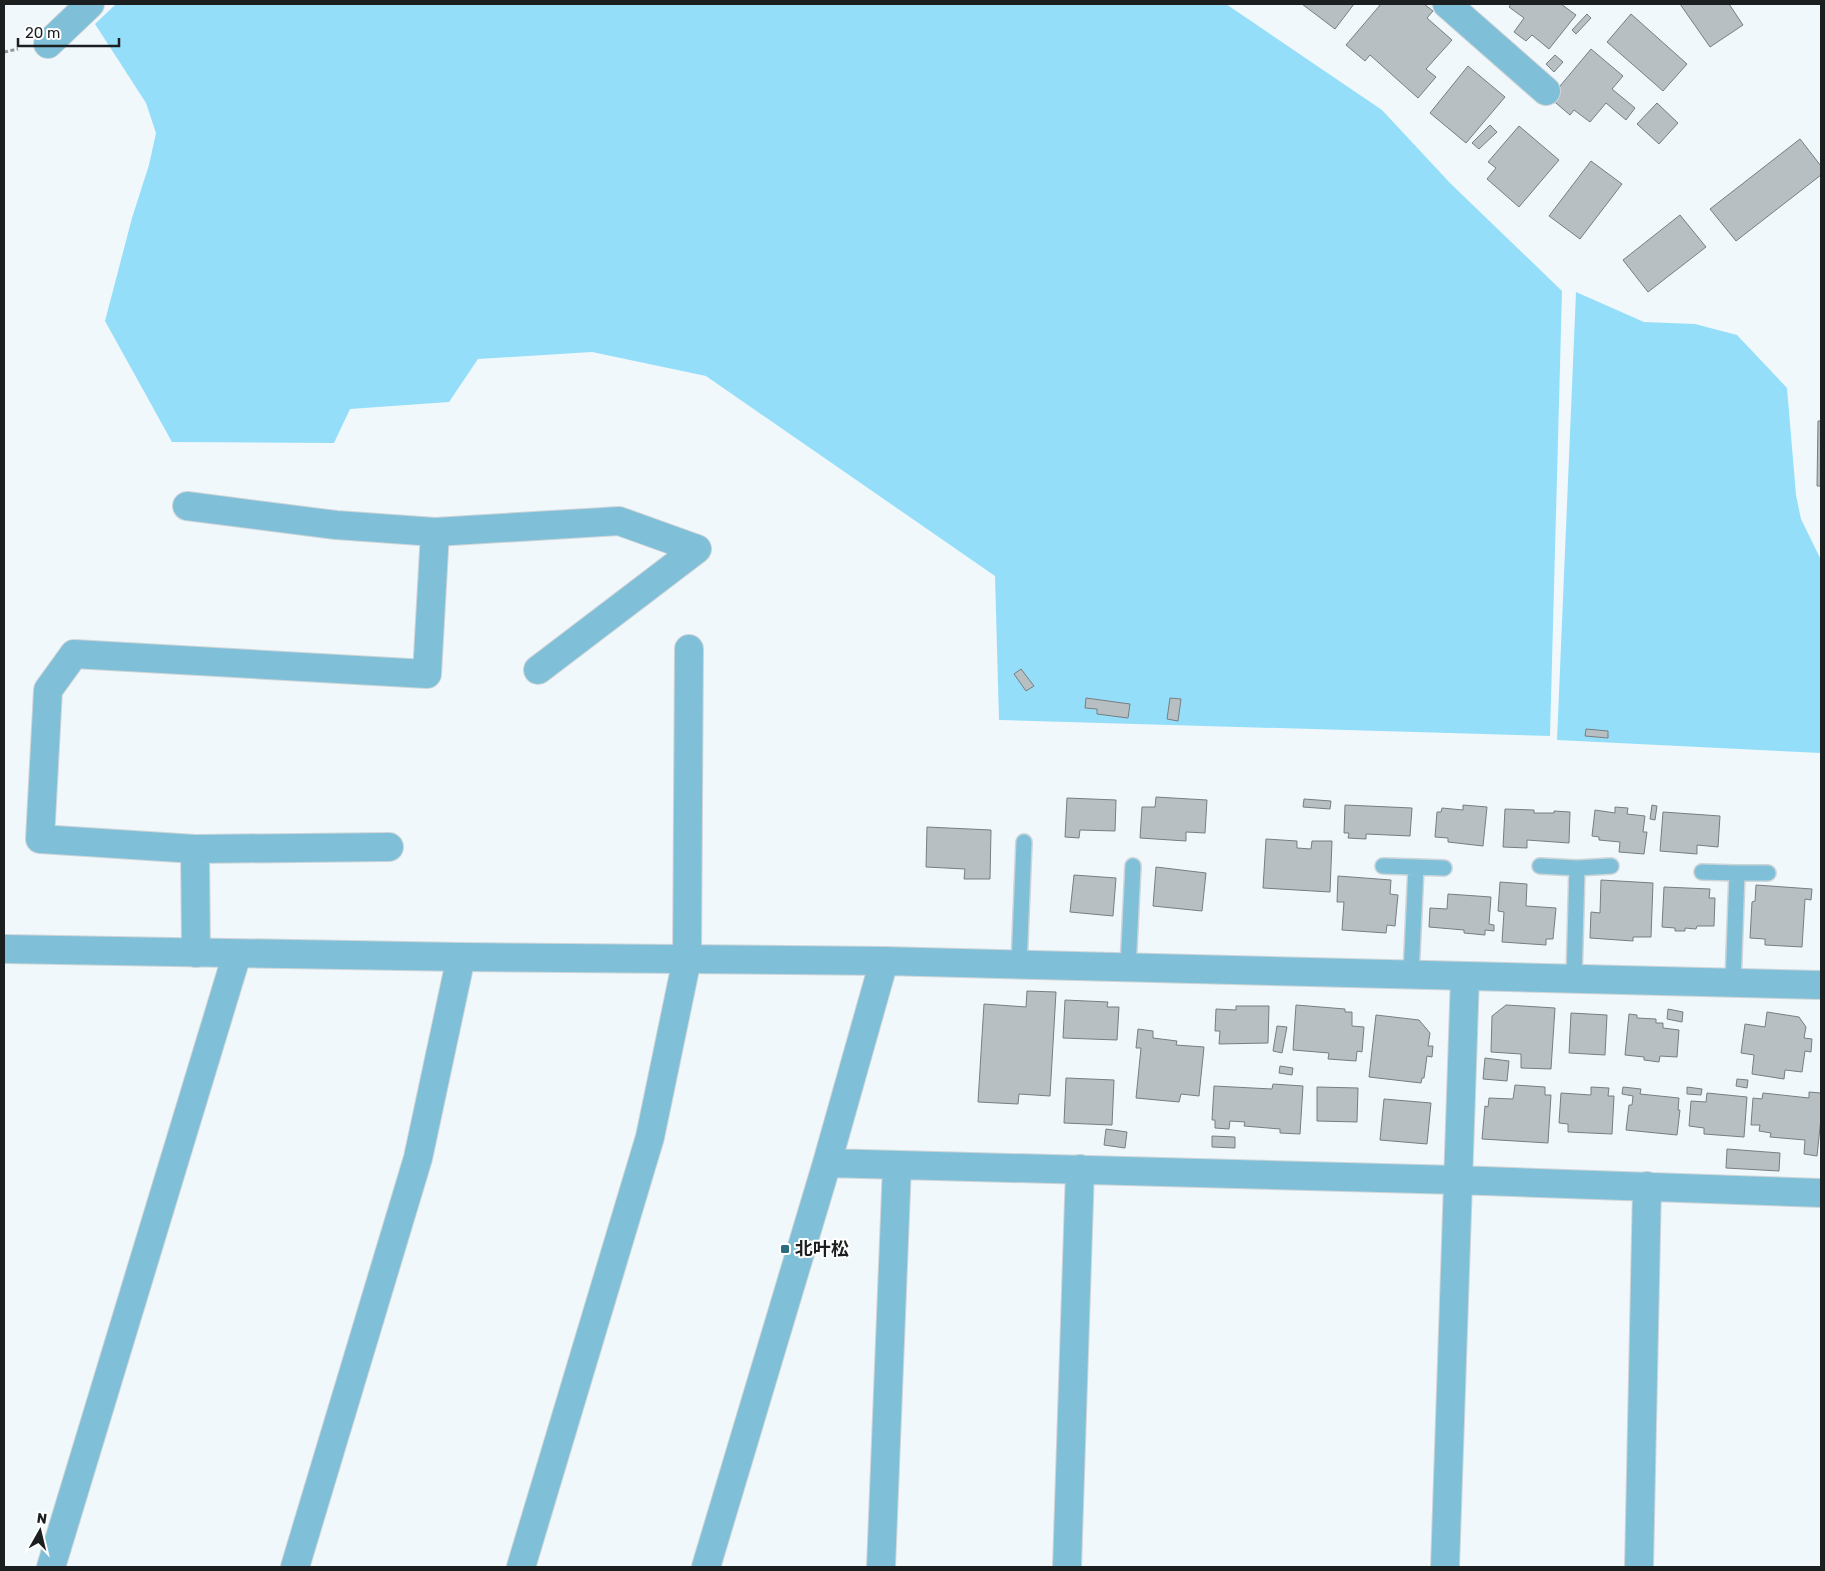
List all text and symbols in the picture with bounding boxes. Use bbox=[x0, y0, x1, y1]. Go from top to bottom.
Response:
scale bar bbox=[18, 15, 119, 47]
text: 20 m bbox=[25, 24, 60, 42]
place label: 北叶松 bbox=[795, 1238, 849, 1260]
marker: 北叶松 bbox=[779, 1243, 791, 1255]
north arrow bbox=[15, 1506, 65, 1556]
text: N bbox=[36, 1510, 48, 1528]

